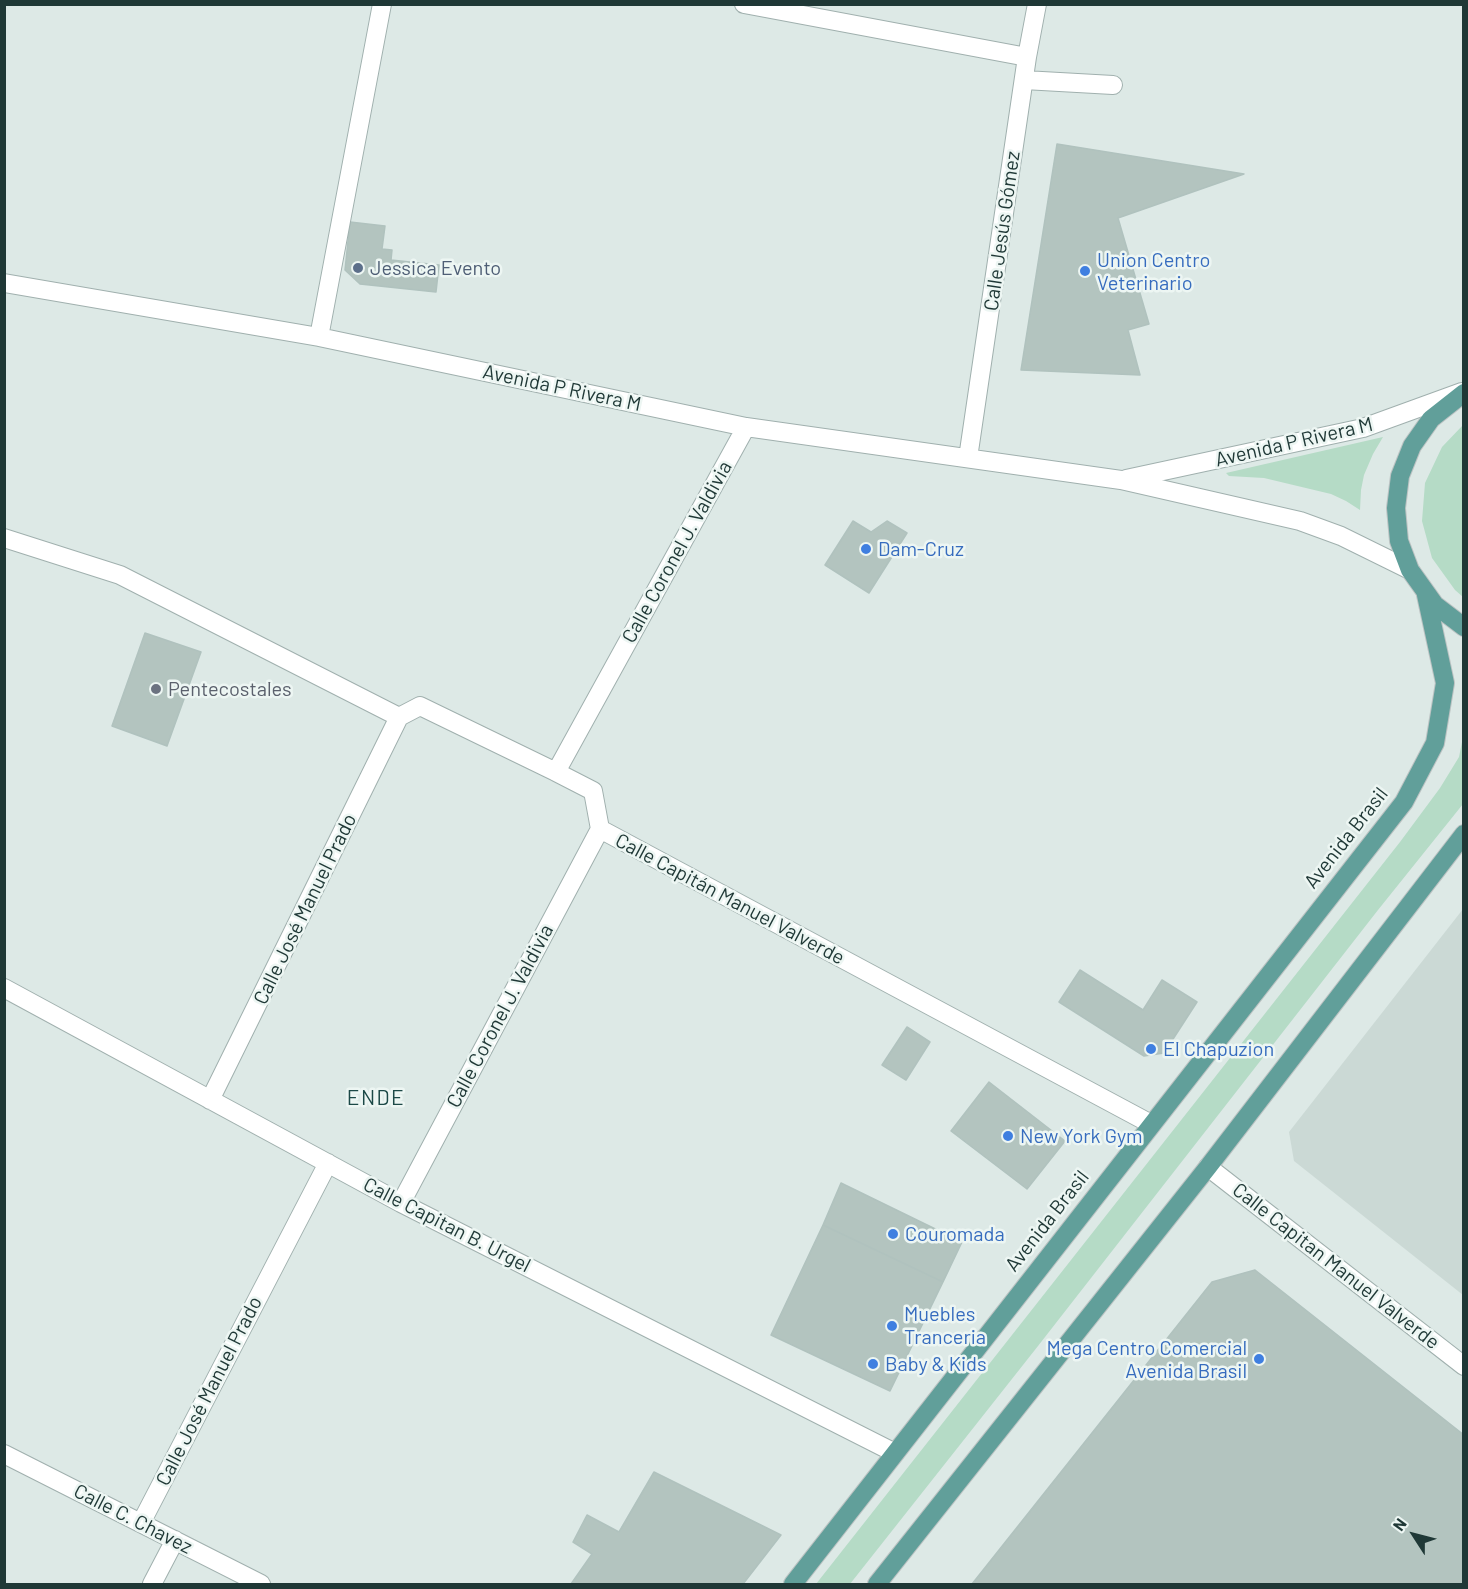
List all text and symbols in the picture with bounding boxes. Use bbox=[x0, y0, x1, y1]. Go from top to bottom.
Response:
street label: Calle Jesús Gómez bbox=[979, 150, 1025, 312]
place label: Union Centro Veterinario bbox=[1097, 248, 1210, 295]
place label: Jessica Evento bbox=[370, 256, 501, 280]
marker: Jessica Evento bbox=[351, 261, 365, 275]
marker: Union Centro Veterinario bbox=[1078, 264, 1092, 278]
street label: Avenida P Rivera M bbox=[481, 360, 643, 416]
street label: Avenida P Rivera M bbox=[1213, 412, 1375, 472]
street label: Calle Coronel J. Valdivia bbox=[617, 457, 737, 647]
place label: Dam-Cruz bbox=[878, 537, 964, 561]
marker: Dam-Cruz bbox=[859, 542, 873, 556]
place label: Pentecostales bbox=[168, 677, 292, 701]
marker: Pentecostales bbox=[149, 682, 163, 696]
street label: Avenida Brasil bbox=[1299, 783, 1393, 893]
street label: Calle José Manuel Prado bbox=[248, 810, 362, 1008]
street label: Calle Capitán Manuel Valverde bbox=[611, 828, 849, 970]
street label: Calle Coronel J. Valdivia bbox=[441, 920, 559, 1112]
place label: El Chapuzion bbox=[1163, 1037, 1274, 1061]
marker: El Chapuzion bbox=[1144, 1042, 1158, 1056]
district label: ENDE bbox=[347, 1085, 405, 1111]
place label: New York Gym bbox=[1020, 1124, 1143, 1148]
marker: New York Gym bbox=[1001, 1129, 1015, 1143]
street label: Avenida Brasil bbox=[1000, 1166, 1094, 1276]
street label: Calle Capitan B. Urgel bbox=[359, 1172, 535, 1278]
street label: Calle Capitan Manuel Valverde bbox=[1228, 1178, 1444, 1354]
place label: Couromada bbox=[905, 1222, 1005, 1246]
marker: Couromada bbox=[886, 1227, 900, 1241]
street label: Calle José Manuel Prado bbox=[151, 1292, 267, 1490]
place label: Muebles Tranceria bbox=[904, 1302, 986, 1349]
marker: Muebles Tranceria bbox=[885, 1319, 899, 1333]
place label: Mega Centro Comercial Avenida Brasil bbox=[1047, 1336, 1247, 1383]
place label: Baby & Kids bbox=[885, 1352, 987, 1376]
marker: Mega Centro Comercial Avenida Brasil bbox=[1252, 1352, 1266, 1366]
marker: Baby & Kids bbox=[866, 1357, 880, 1371]
street label: Calle C. Chavez bbox=[70, 1479, 196, 1559]
north arrow bbox=[1384, 1505, 1444, 1565]
text: N bbox=[1388, 1514, 1410, 1534]

